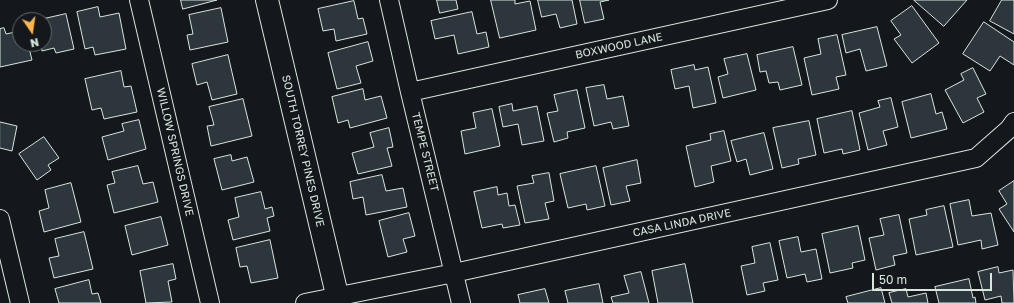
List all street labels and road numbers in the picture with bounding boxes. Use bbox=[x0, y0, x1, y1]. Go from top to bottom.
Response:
street label: BOXWOOD LANE bbox=[574, 30, 664, 62]
street label: SOUTH TORREY PINES DRIVE bbox=[279, 74, 327, 228]
street label: WILLOW SPRINGS DRIVE bbox=[154, 87, 196, 217]
street label: TEMPE STREET bbox=[409, 111, 441, 193]
street label: CASA LINDA DRIVE bbox=[632, 206, 732, 240]

